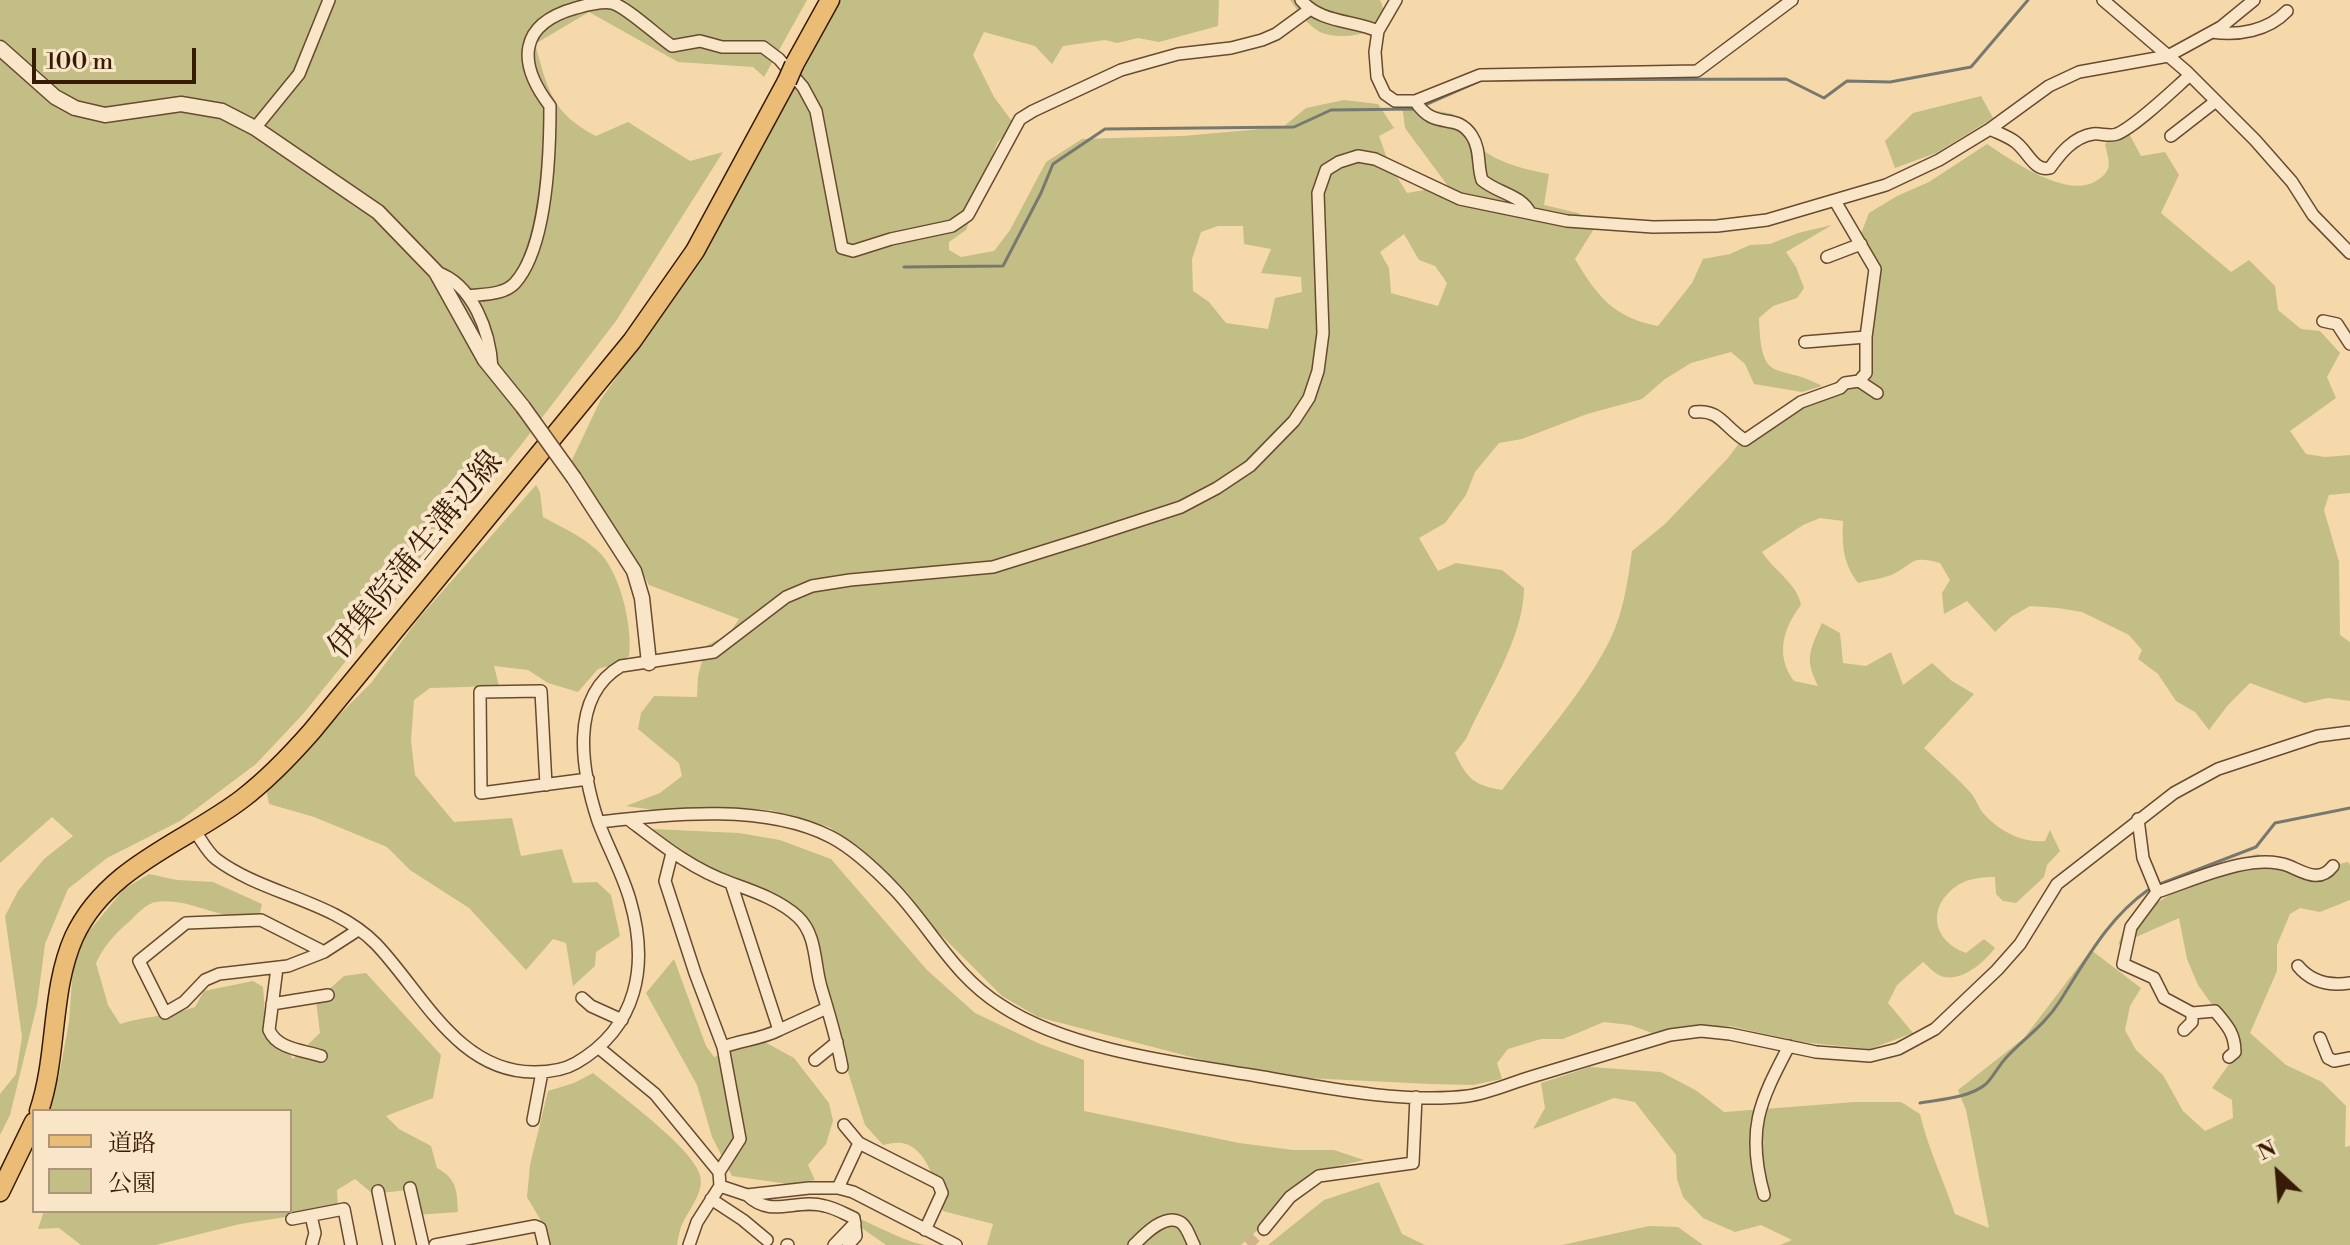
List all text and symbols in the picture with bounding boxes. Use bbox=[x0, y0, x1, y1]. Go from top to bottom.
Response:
scale bar bbox=[36, 32, 200, 82]
text: 100 m bbox=[46, 47, 113, 77]
street label: 伊集院蒲生溝辺線 bbox=[322, 444, 512, 668]
legend bbox=[32, 1109, 292, 1213]
text: 道路 bbox=[108, 1129, 156, 1159]
north arrow bbox=[2238, 1133, 2318, 1213]
text: N bbox=[2254, 1135, 2281, 1167]
text: 公園 bbox=[108, 1169, 156, 1199]

